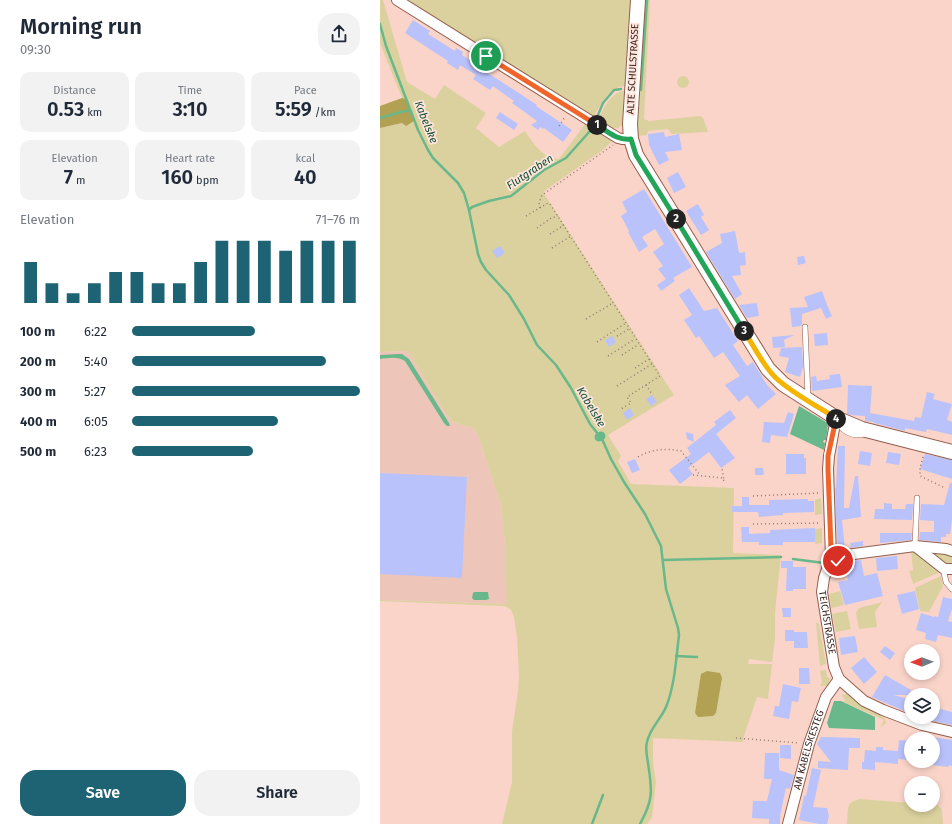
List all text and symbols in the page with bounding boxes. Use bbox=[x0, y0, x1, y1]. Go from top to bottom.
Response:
text: Morning run bbox=[20, 13, 142, 40]
button: share bbox=[318, 13, 360, 55]
street label: ALTE SCHULSTRASSE bbox=[625, 23, 641, 115]
pin bbox=[469, 39, 503, 73]
text: 09:30 bbox=[20, 42, 51, 57]
icon: arrive bbox=[475, 45, 497, 67]
text: Distance bbox=[53, 84, 96, 97]
text: Time bbox=[178, 84, 202, 97]
text: Pace bbox=[294, 84, 317, 97]
text: 0.53 bbox=[47, 97, 84, 121]
text: 3:10 bbox=[172, 97, 208, 121]
text: 5:59 bbox=[275, 97, 312, 121]
water label: Kabelske bbox=[412, 99, 440, 145]
text: km bbox=[84, 106, 102, 119]
text: /km bbox=[312, 106, 336, 119]
pin: 1 bbox=[587, 115, 607, 135]
text: 1 bbox=[594, 118, 600, 131]
text: Elevation bbox=[52, 152, 98, 165]
text: Heart rate bbox=[165, 152, 215, 165]
text: kcal bbox=[295, 152, 315, 165]
water label: Flutgraben bbox=[504, 152, 556, 192]
text: 7 bbox=[64, 165, 73, 189]
text: 160 bbox=[161, 165, 193, 189]
text: 40 bbox=[294, 165, 317, 189]
text: m bbox=[73, 174, 85, 187]
text: bpm bbox=[193, 174, 219, 187]
pin: 2 bbox=[666, 209, 686, 229]
text: Elevation bbox=[20, 212, 74, 227]
text: 71–76 m bbox=[316, 212, 360, 227]
text: 2 bbox=[673, 212, 679, 225]
pin: 3 bbox=[734, 321, 754, 341]
text: 100 m bbox=[20, 324, 55, 339]
text: 6:22 bbox=[84, 324, 107, 339]
text: 3 bbox=[741, 324, 747, 337]
text: 200 m bbox=[20, 354, 56, 369]
text: 5:40 bbox=[84, 354, 108, 369]
text: 300 m bbox=[20, 384, 56, 399]
text: 5:27 bbox=[84, 384, 106, 399]
water label: Kabelske bbox=[574, 385, 608, 430]
pin: 4 bbox=[826, 409, 846, 429]
text: 4 bbox=[833, 412, 839, 425]
text: 400 m bbox=[20, 414, 57, 429]
text: 6:05 bbox=[84, 414, 108, 429]
text: 500 m bbox=[20, 444, 56, 459]
text: 6:23 bbox=[84, 444, 107, 459]
pin bbox=[821, 544, 855, 578]
icon: check bbox=[827, 550, 849, 572]
street label: TEICHSTRASSE bbox=[816, 590, 838, 655]
north arrow bbox=[904, 644, 940, 680]
map controls bbox=[904, 644, 940, 812]
button: layers bbox=[904, 688, 940, 724]
street label: AM KABELSKESTEG bbox=[791, 708, 827, 791]
button: + bbox=[904, 732, 940, 768]
button: Save bbox=[20, 770, 186, 816]
button: Share bbox=[194, 770, 360, 816]
button: − bbox=[904, 776, 940, 812]

